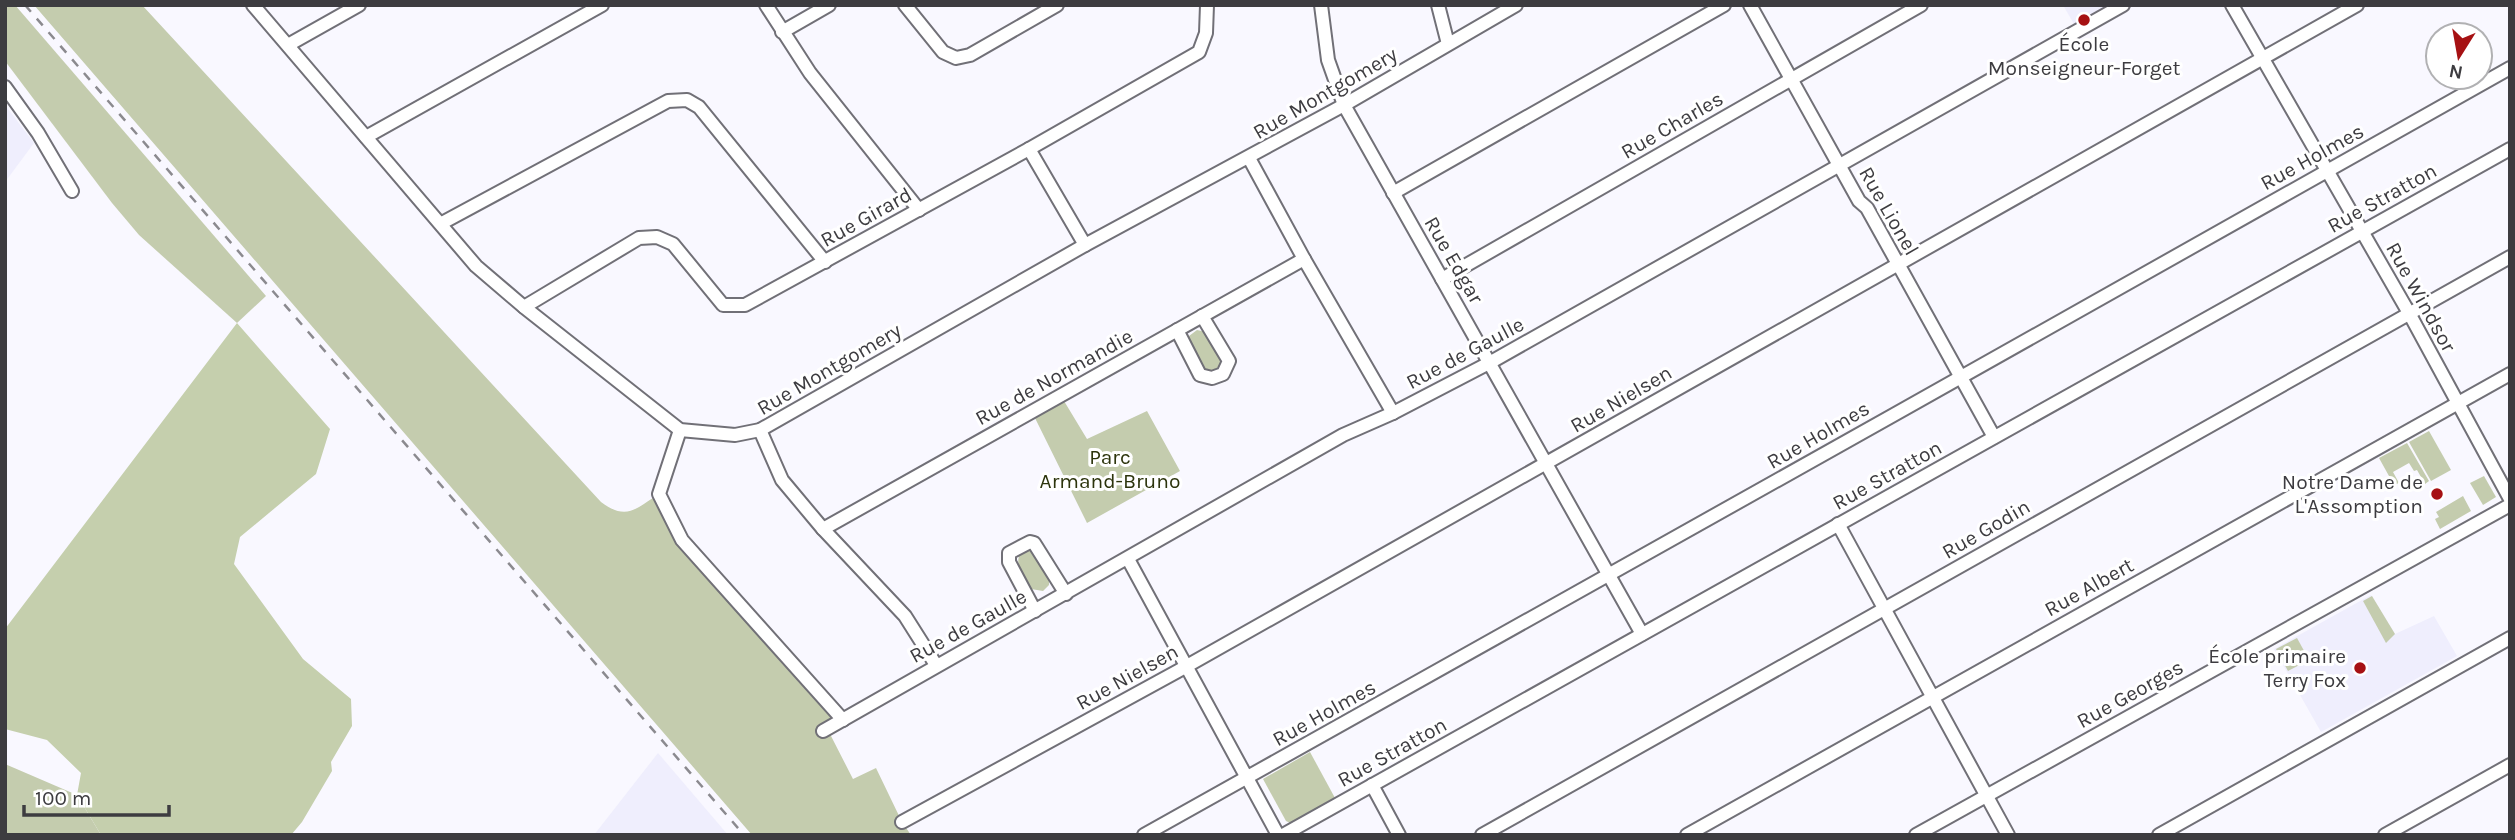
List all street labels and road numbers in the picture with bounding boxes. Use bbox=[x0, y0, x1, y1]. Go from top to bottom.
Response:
street label: Rue Montgomery bbox=[1249, 42, 1401, 144]
street label: Rue Charles bbox=[1617, 86, 1727, 164]
street label: Rue Holmes bbox=[2256, 119, 2368, 195]
street label: Rue Stratton bbox=[2323, 158, 2441, 238]
street label: Rue Lionel bbox=[1854, 162, 1924, 260]
street label: Rue Girard bbox=[816, 182, 916, 252]
street label: Rue Edgar bbox=[1419, 212, 1489, 308]
street label: Rue Windsor bbox=[2381, 238, 2461, 356]
street label: Rue de Gaulle bbox=[1402, 312, 1528, 394]
street label: Rue Montgomery bbox=[753, 318, 905, 420]
street label: Rue de Normandie bbox=[971, 324, 1137, 430]
street label: Rue Nielsen bbox=[1566, 360, 1676, 438]
street label: Rue Holmes bbox=[1763, 396, 1873, 474]
street label: Rue Stratton bbox=[1828, 435, 1946, 515]
street label: Rue Godin bbox=[1938, 494, 2034, 564]
street label: Rue Albert bbox=[2040, 553, 2138, 621]
street label: Rue de Gaulle bbox=[905, 584, 1031, 668]
street label: Rue Nielsen bbox=[1072, 639, 1182, 715]
street label: Rue Georges bbox=[2073, 655, 2187, 733]
street label: Rue Holmes bbox=[1268, 675, 1380, 751]
street label: Rue Stratton bbox=[1333, 712, 1451, 792]

